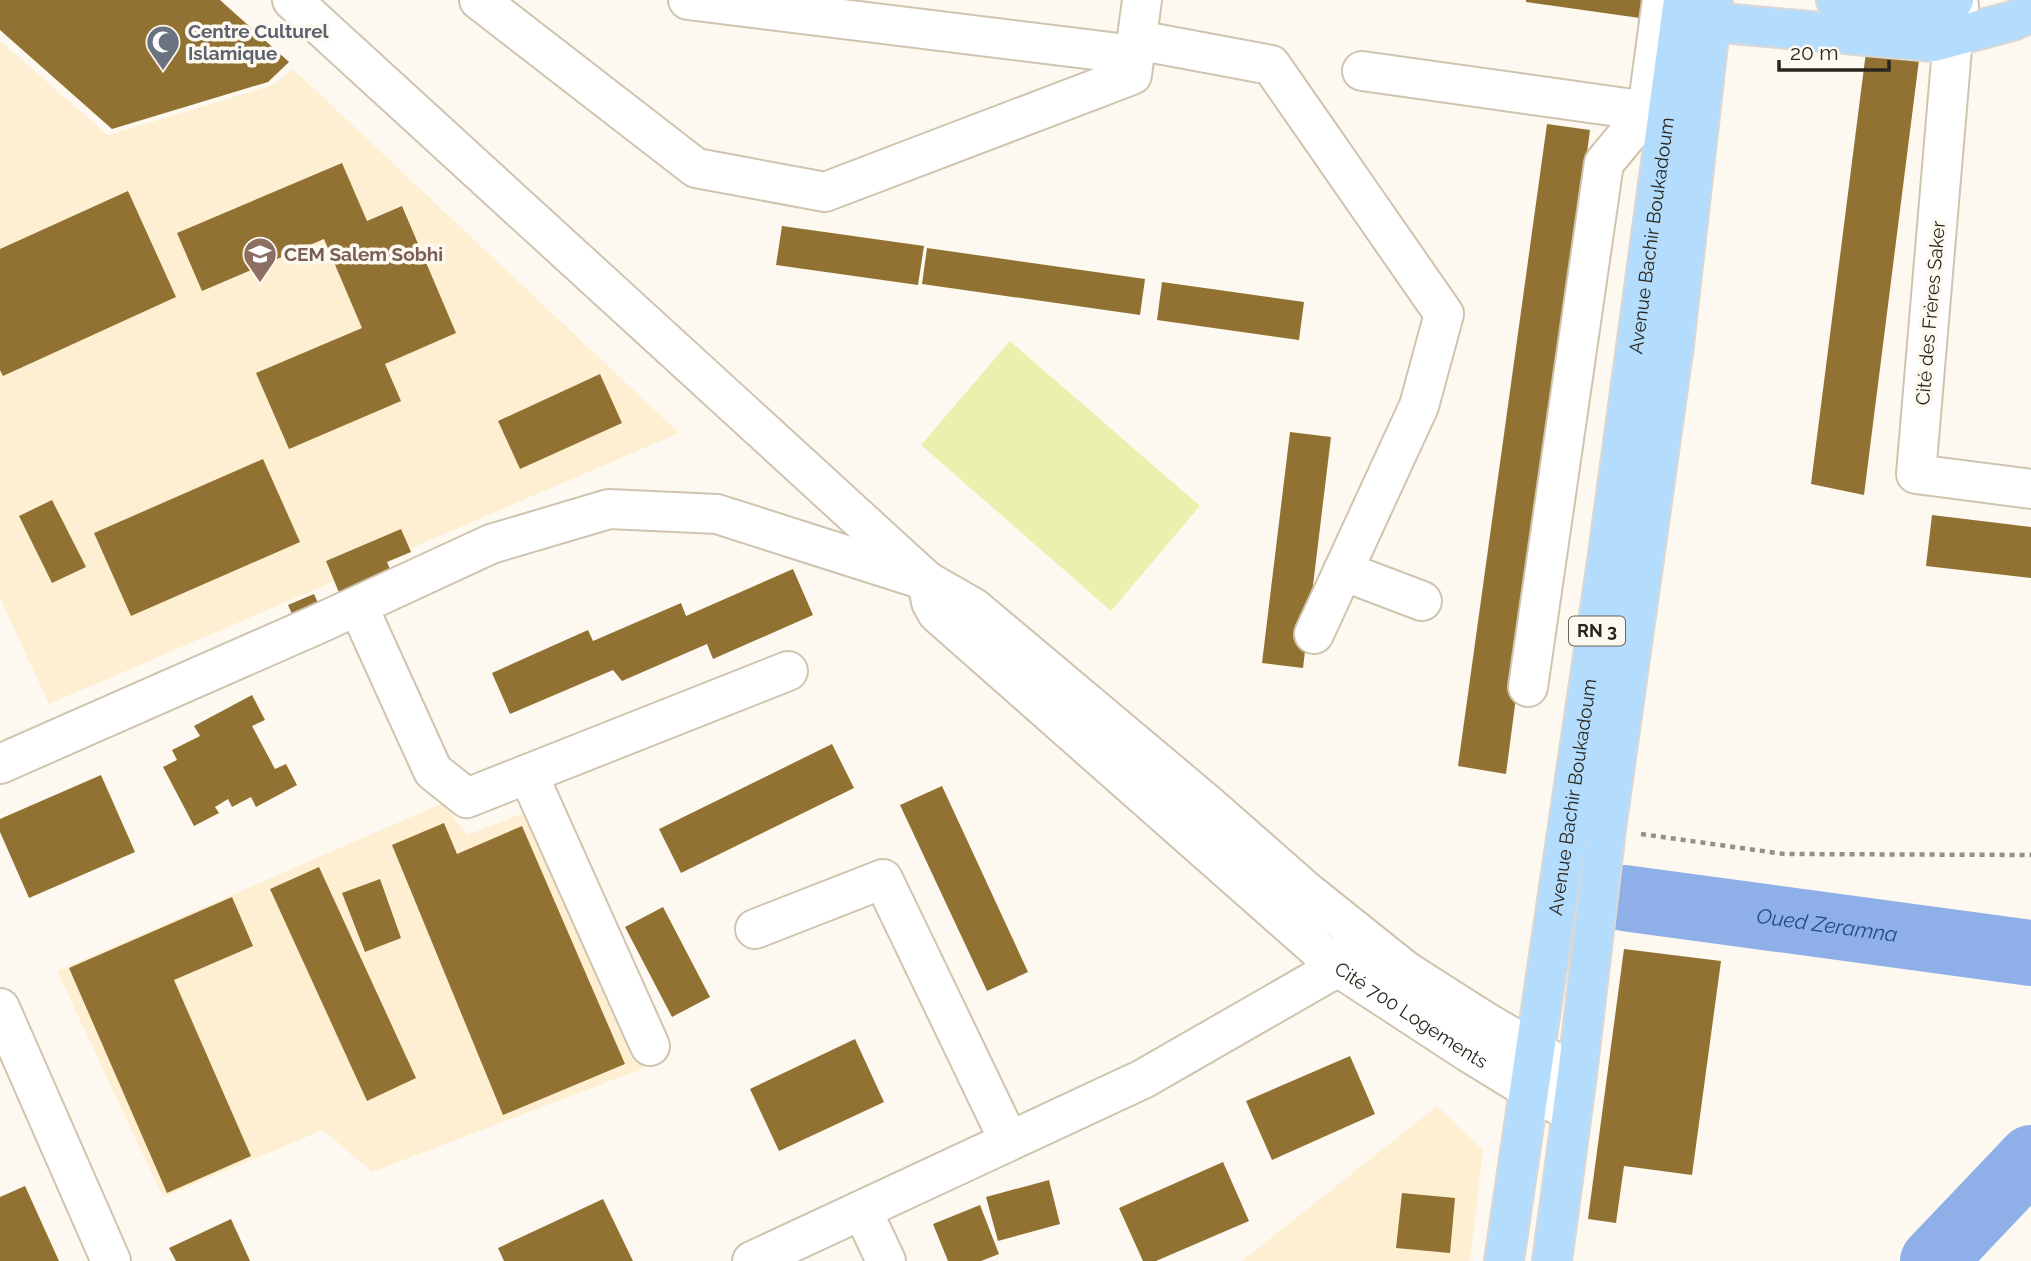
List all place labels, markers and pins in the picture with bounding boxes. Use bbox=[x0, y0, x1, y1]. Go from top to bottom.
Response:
place label: Centre Culturel Islamique bbox=[188, 20, 330, 64]
mosque icon: Centre Culturel Islamique bbox=[144, 23, 182, 72]
school or university icon: CEM Salem Sobhi bbox=[241, 235, 279, 284]
place label: CEM Salem Sobhi bbox=[284, 243, 443, 265]

